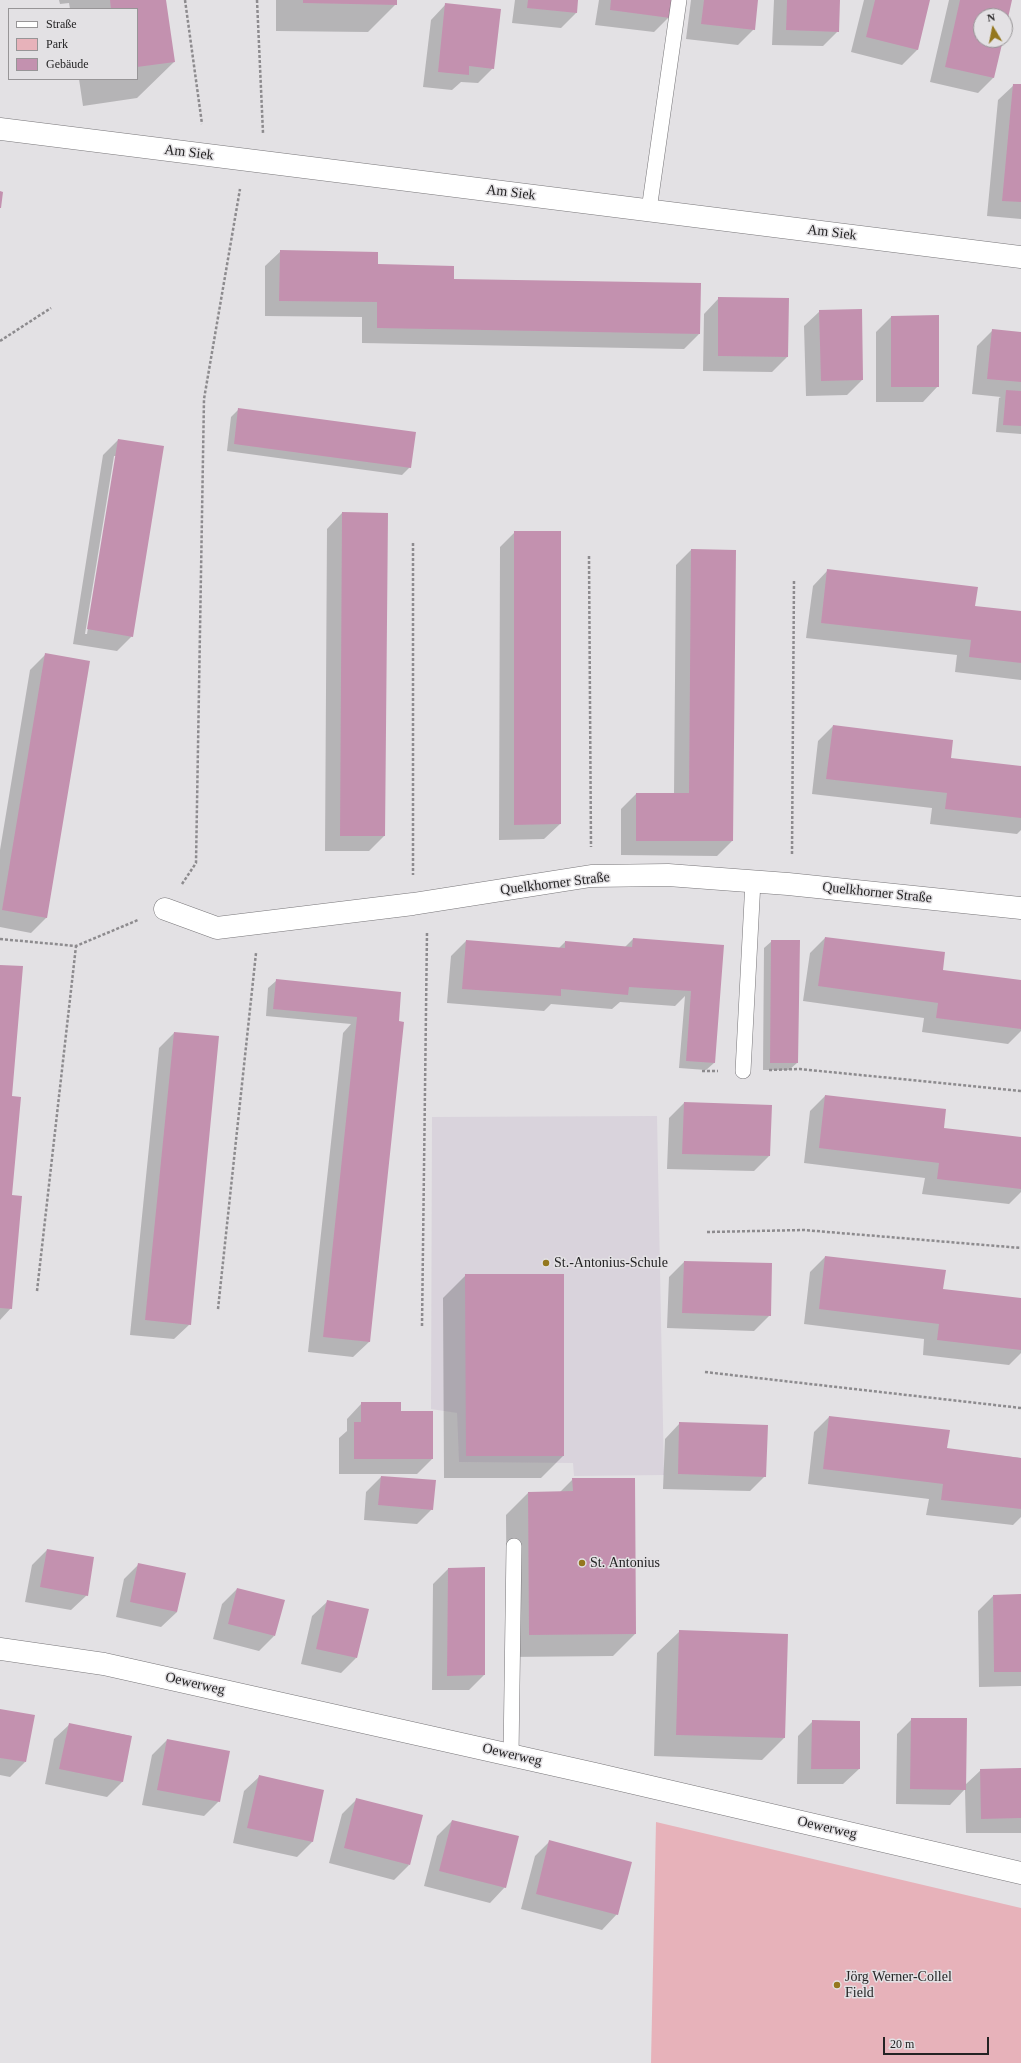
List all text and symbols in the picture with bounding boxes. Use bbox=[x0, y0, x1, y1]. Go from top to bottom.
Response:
legend bbox=[8, 8, 138, 80]
north arrow bbox=[973, 8, 1013, 48]
text: N bbox=[986, 11, 996, 24]
text: Straße bbox=[46, 17, 77, 31]
text: Park bbox=[46, 37, 68, 51]
text: Gebäude bbox=[46, 57, 89, 71]
street label: Am Siek bbox=[163, 142, 215, 164]
street label: Am Siek bbox=[485, 182, 537, 204]
street label: Am Siek bbox=[806, 222, 858, 244]
street label: Quelkhorner Straße bbox=[499, 869, 611, 899]
street label: Quelkhorner Straße bbox=[821, 879, 933, 907]
place label: St.-Antonius-Schule bbox=[554, 1255, 668, 1271]
marker: St.-Antonius-Schule bbox=[541, 1258, 551, 1268]
place label: St. Antonius bbox=[590, 1555, 660, 1571]
marker: St. Antonius bbox=[577, 1558, 587, 1568]
street label: Oewerweg bbox=[164, 1669, 226, 1699]
street label: Oewerweg bbox=[481, 1740, 543, 1770]
street label: Oewerweg bbox=[796, 1813, 858, 1843]
place label: Jörg Werner-Collel Field bbox=[845, 1969, 952, 2002]
marker: Jörg Werner-Collel Field bbox=[832, 1980, 842, 1990]
scale bar bbox=[885, 2029, 991, 2055]
text: 20 m bbox=[890, 2037, 914, 2051]

